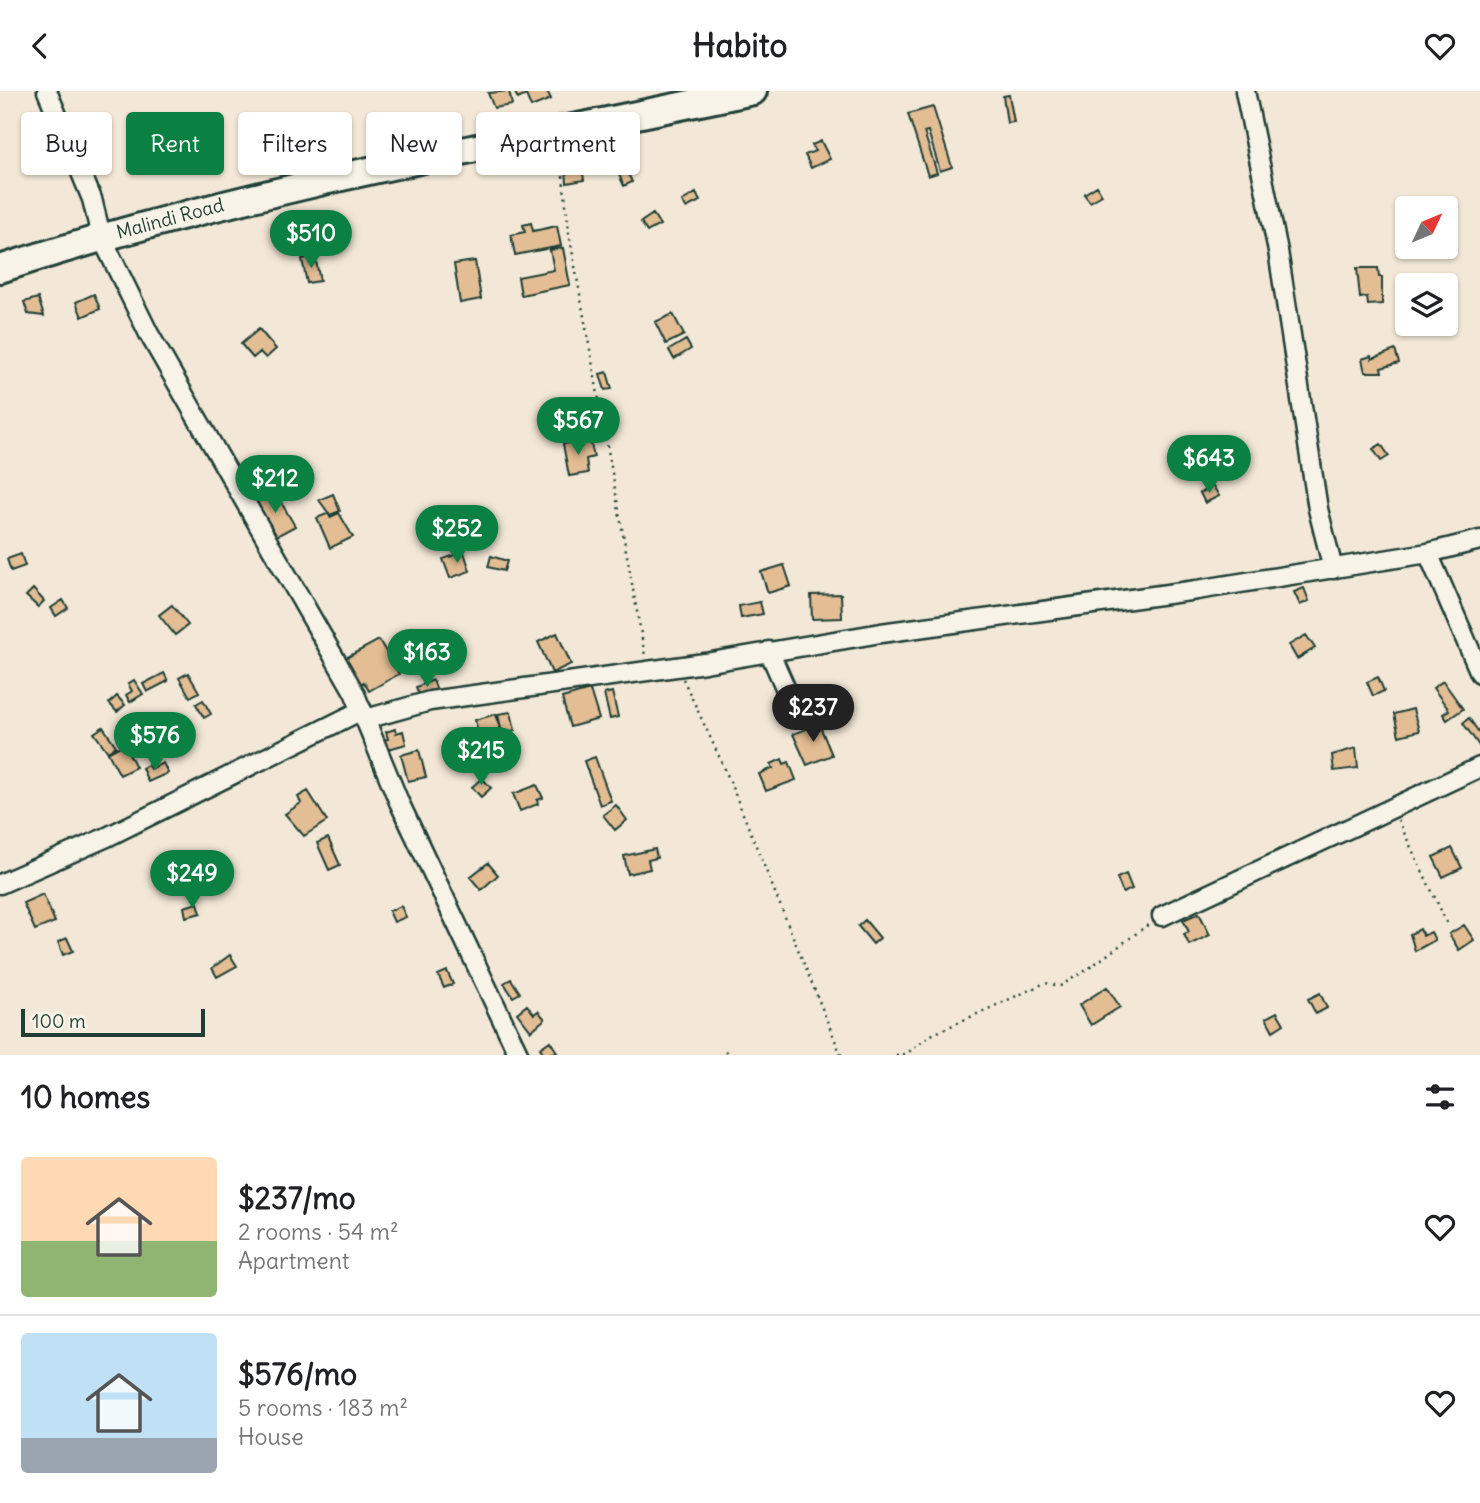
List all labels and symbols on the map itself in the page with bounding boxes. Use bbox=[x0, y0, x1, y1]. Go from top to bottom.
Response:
street label: Malindi Road bbox=[114, 192, 226, 244]
north arrow bbox=[1395, 196, 1458, 259]
pin: $510 bbox=[270, 211, 352, 270]
pin: $567 bbox=[537, 397, 619, 457]
pin: $643 bbox=[1168, 435, 1250, 495]
pin: $212 bbox=[234, 455, 316, 515]
pin: $252 bbox=[416, 505, 498, 565]
pin: $163 bbox=[386, 629, 468, 689]
pin: $237 bbox=[772, 685, 854, 744]
pin: $576 bbox=[114, 713, 196, 772]
pin: $215 bbox=[440, 727, 522, 787]
pin: $249 bbox=[151, 851, 233, 910]
scale bar bbox=[21, 1006, 205, 1038]

